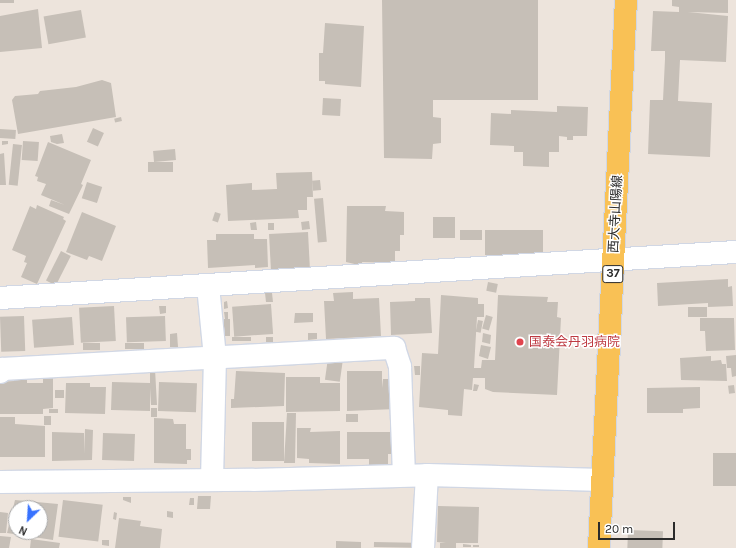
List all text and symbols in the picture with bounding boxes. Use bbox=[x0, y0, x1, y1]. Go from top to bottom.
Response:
street label: 西大寺山陽線 bbox=[606, 175, 626, 253]
road number: 37 bbox=[602, 264, 624, 284]
place label: 国泰会丹羽病院 bbox=[529, 334, 620, 350]
marker: 国泰会丹羽病院 bbox=[514, 336, 526, 348]
north arrow bbox=[8, 500, 48, 540]
scale bar bbox=[600, 514, 677, 540]
text: 20 m bbox=[605, 522, 633, 536]
text: N bbox=[17, 523, 29, 538]

